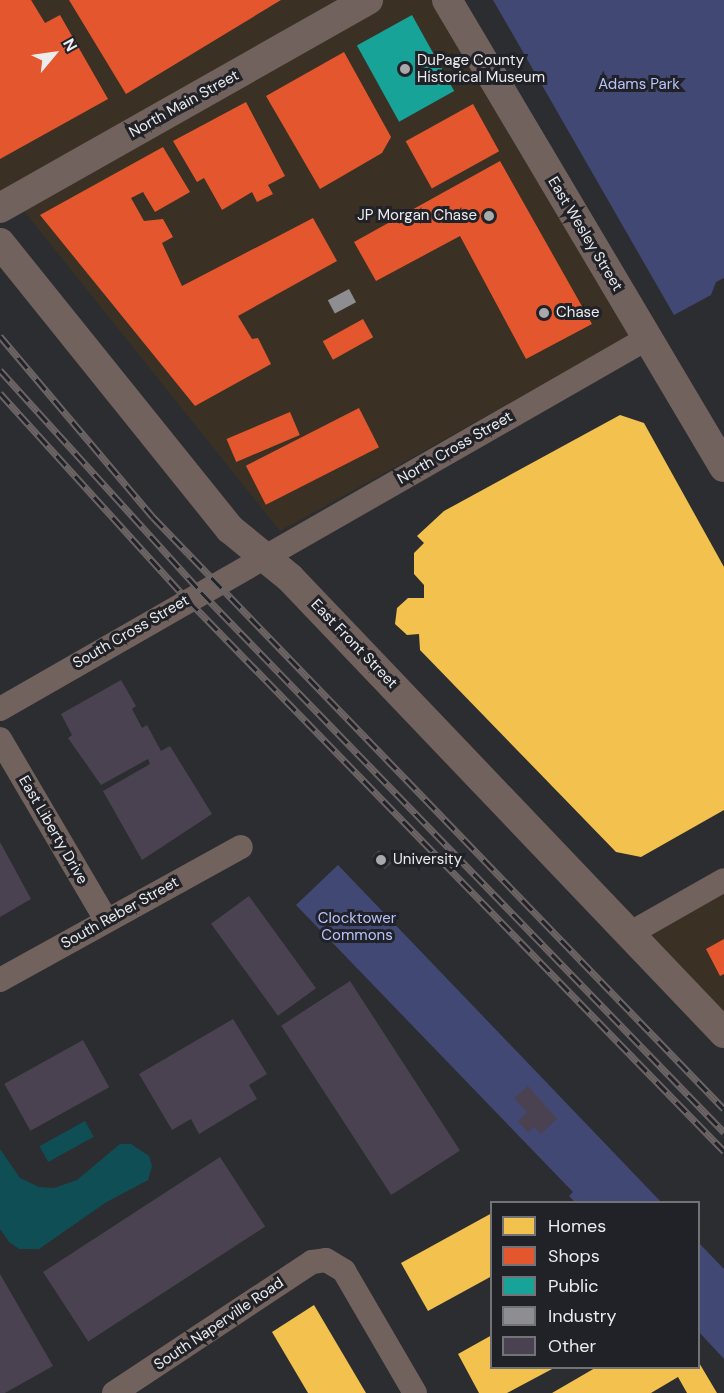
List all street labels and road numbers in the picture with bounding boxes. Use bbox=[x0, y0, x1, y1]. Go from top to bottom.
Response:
street label: North Main Street bbox=[126, 66, 242, 142]
street label: East Wesley Street bbox=[544, 174, 626, 294]
street label: North Cross Street bbox=[394, 408, 516, 488]
street label: South Cross Street bbox=[70, 591, 192, 673]
street label: East Front Street bbox=[307, 596, 401, 692]
street label: East Liberty Drive bbox=[15, 772, 91, 888]
street label: South Reber Street bbox=[58, 873, 182, 953]
street label: South Naperville Road bbox=[151, 1274, 287, 1374]

